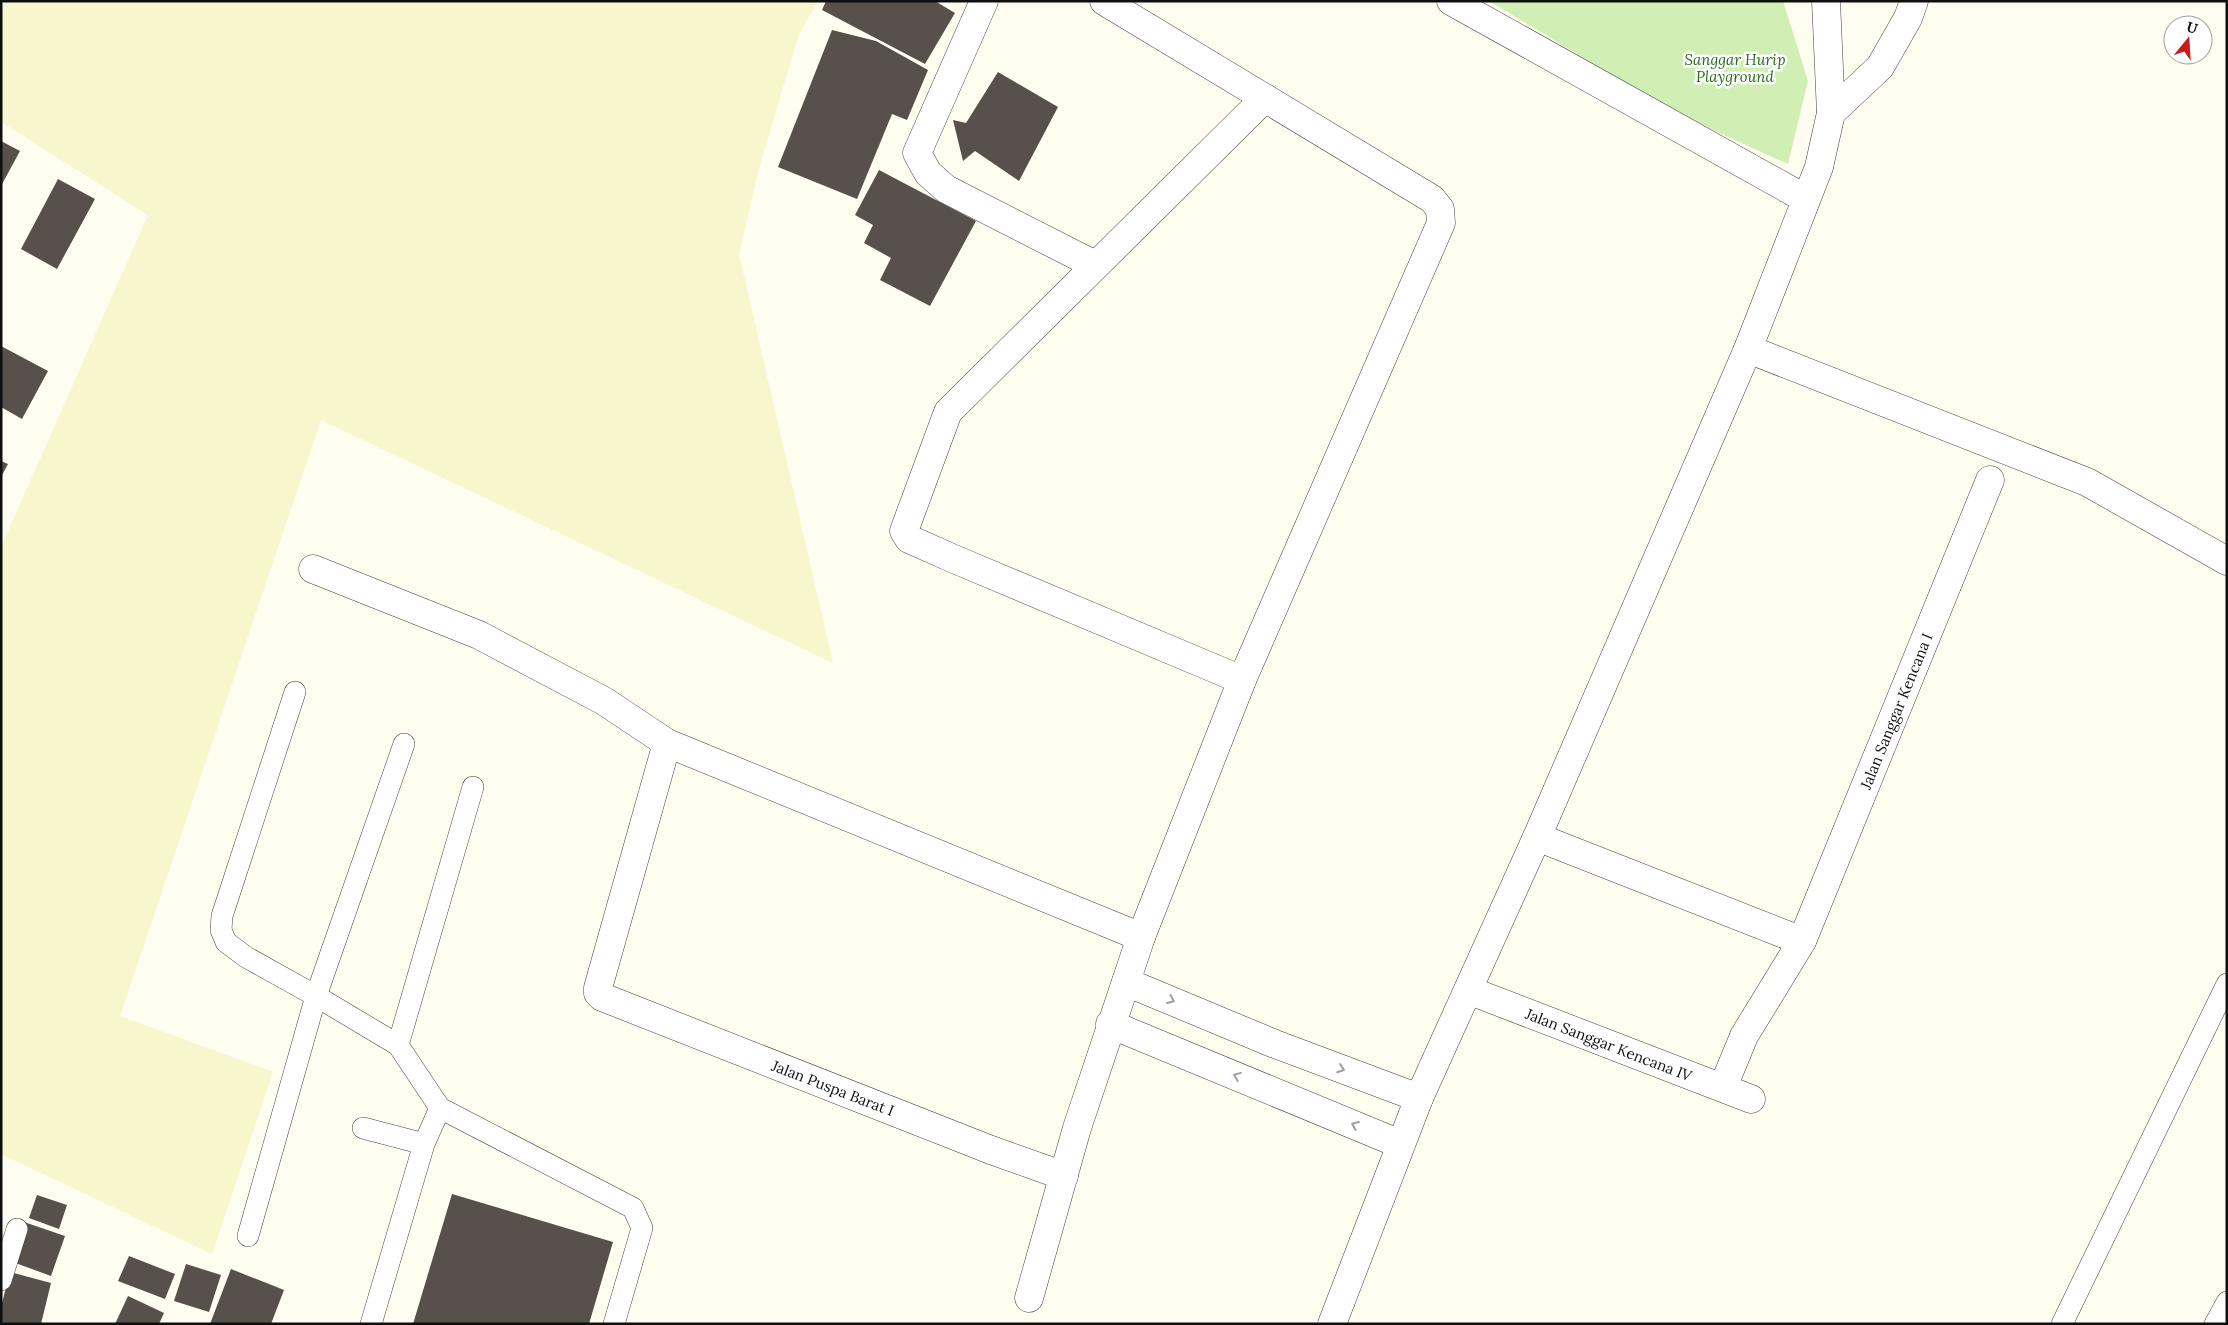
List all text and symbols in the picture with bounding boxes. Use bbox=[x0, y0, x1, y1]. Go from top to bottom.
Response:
north arrow bbox=[2163, 15, 2213, 65]
text: U bbox=[2184, 17, 2200, 38]
park label: Sanggar Hurip Playground bbox=[1684, 50, 1786, 86]
street label: Jalan Sanggar Kencana I bbox=[1855, 630, 1936, 793]
one-way arrow bbox=[1166, 995, 1174, 1005]
street label: Jalan Sanggar Kencana IV bbox=[1522, 1003, 1696, 1085]
street label: Jalan Puspa Barat I bbox=[768, 1056, 897, 1120]
one-way arrow bbox=[1336, 1063, 1344, 1073]
one-way arrow bbox=[1233, 1072, 1242, 1082]
one-way arrow bbox=[1351, 1120, 1360, 1131]

